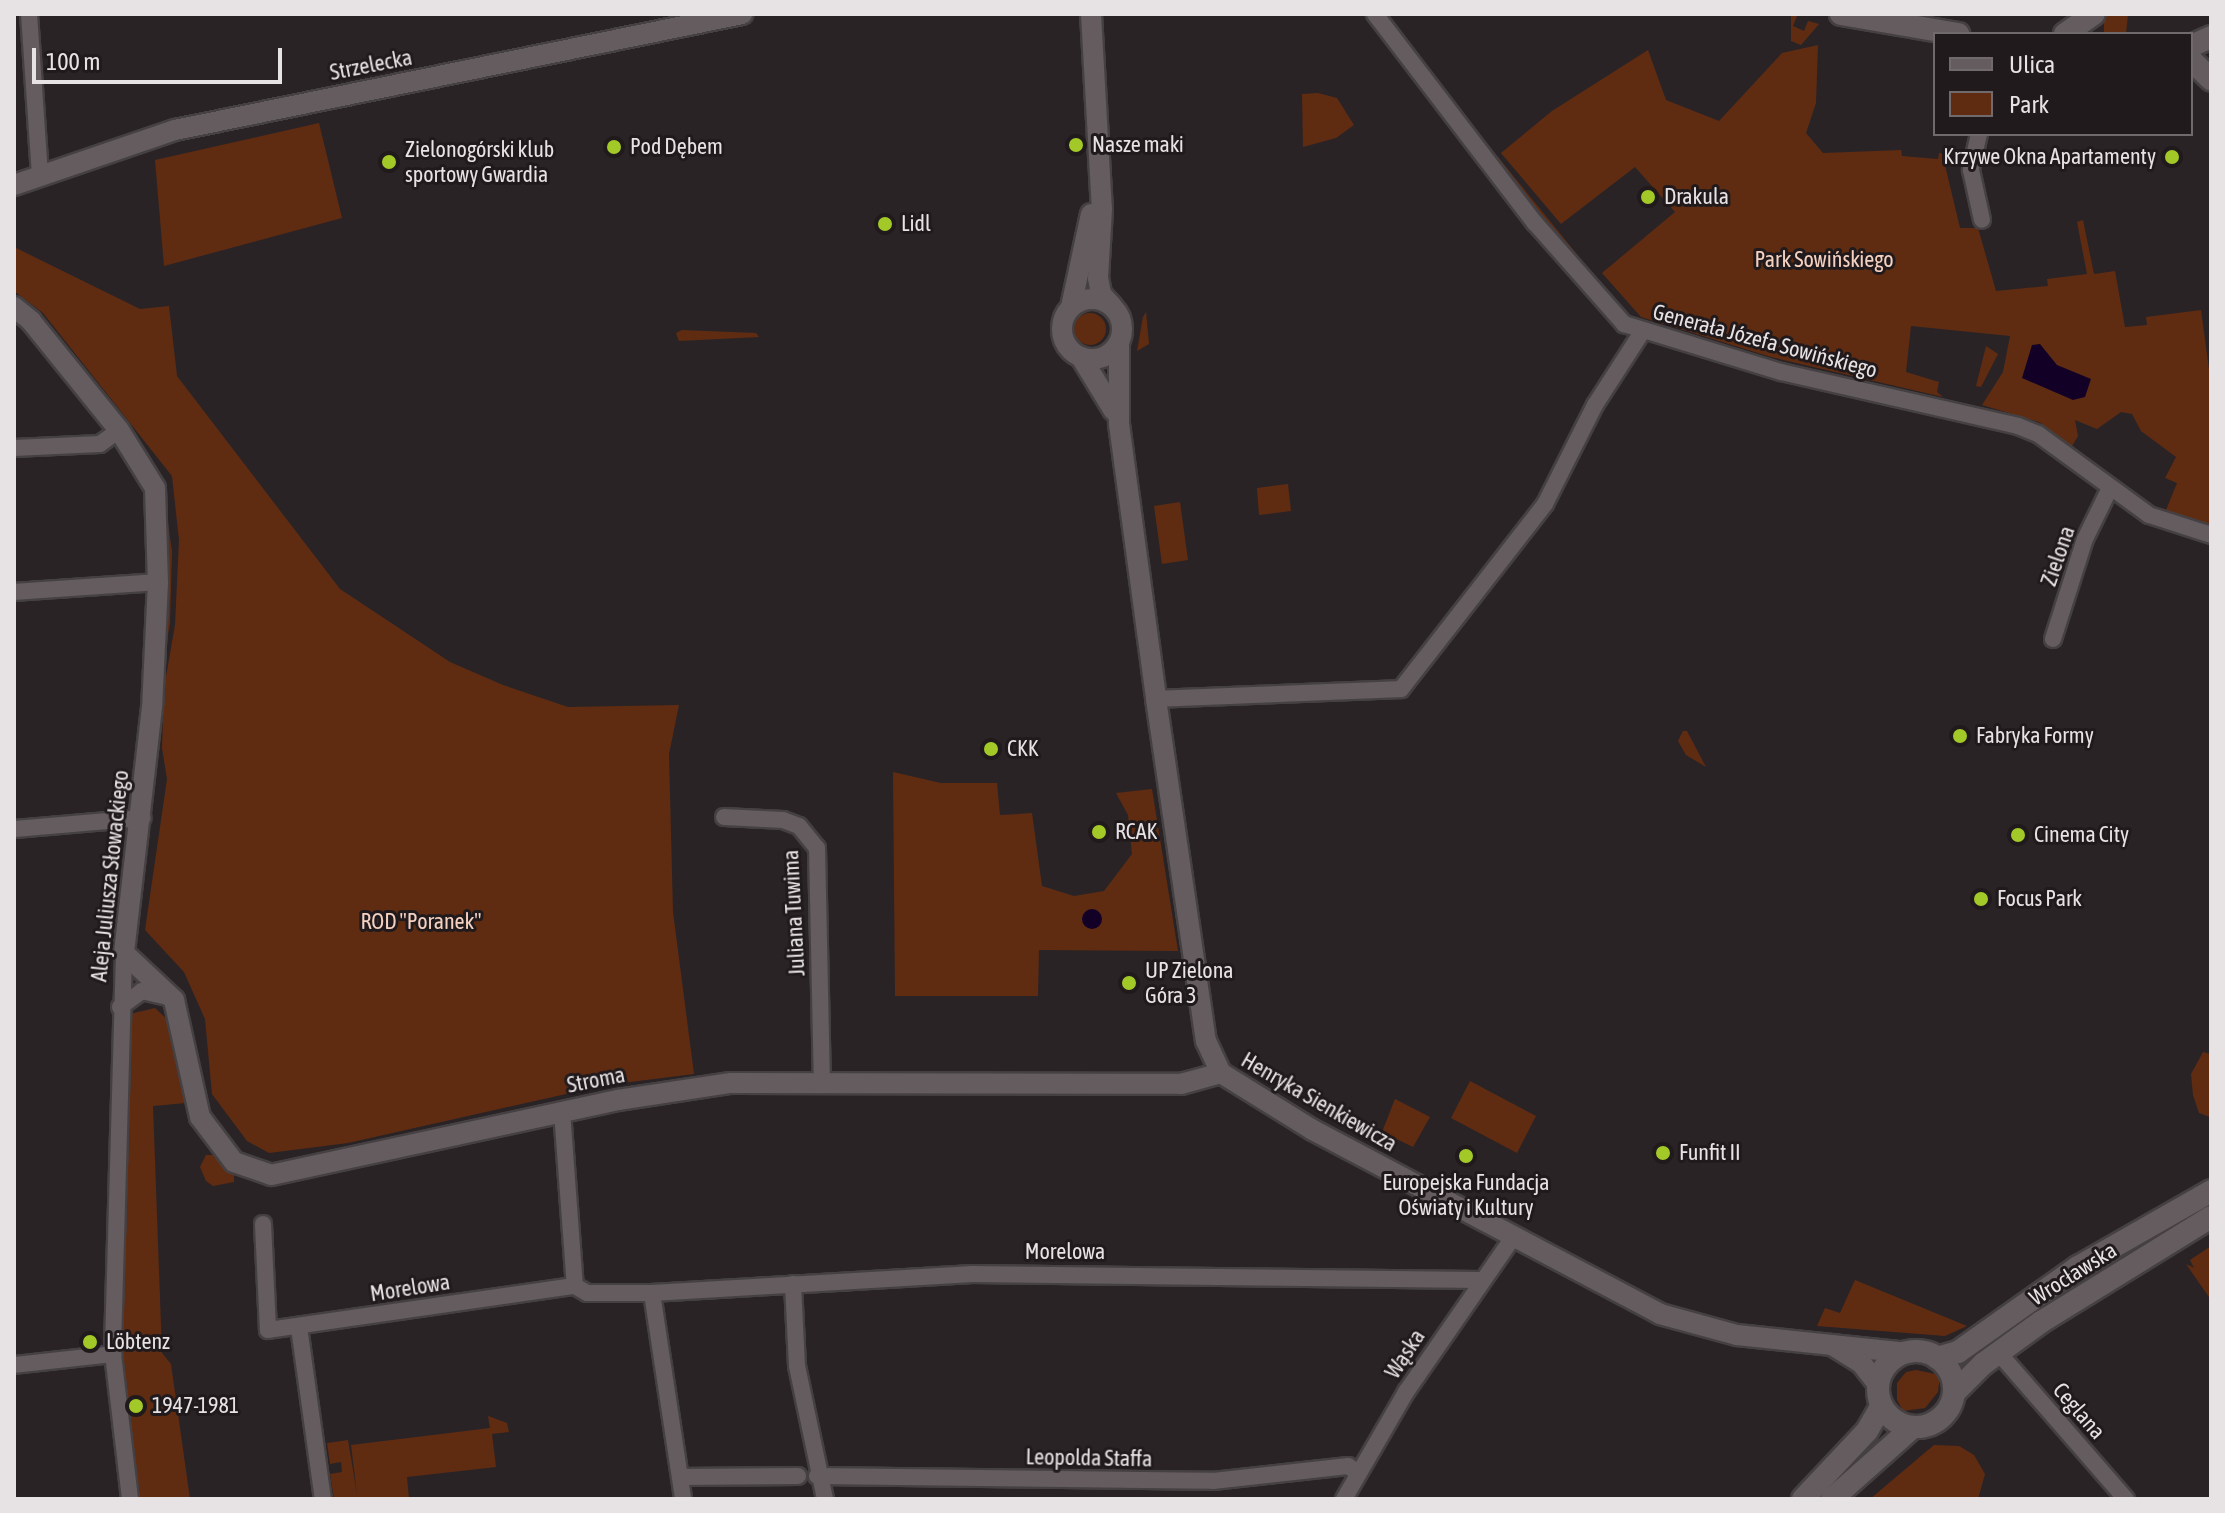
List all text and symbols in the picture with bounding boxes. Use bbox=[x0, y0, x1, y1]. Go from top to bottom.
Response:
scale bar bbox=[36, 32, 286, 82]
legend bbox=[1933, 32, 2193, 136]
street label: Strzelecka bbox=[328, 44, 414, 86]
text: 100 m bbox=[46, 48, 100, 75]
text: Ulica bbox=[2009, 51, 2055, 78]
text: Park bbox=[2009, 91, 2049, 118]
place label: Nasze maki bbox=[1092, 132, 1184, 158]
place label: Pod Dębem bbox=[630, 134, 723, 160]
place label: Zielonogórski klub sportowy Gwardia bbox=[405, 136, 554, 188]
marker: Nasze maki bbox=[1067, 136, 1085, 154]
marker: Pod Dębem bbox=[605, 138, 623, 156]
place label: Krzywe Okna Apartamenty bbox=[1943, 144, 2156, 170]
marker: Krzywe Okna Apartamenty bbox=[2163, 148, 2181, 166]
marker: Zielonogórski klub sportowy Gwardia bbox=[380, 153, 398, 171]
place label: Drakula bbox=[1664, 184, 1729, 210]
marker: Drakula bbox=[1639, 188, 1657, 206]
place label: Lidl bbox=[901, 211, 931, 237]
marker: Lidl bbox=[876, 215, 894, 233]
park label: Park Sowińskiego bbox=[1754, 247, 1894, 273]
street label: Generała Józefa Sowińskiego bbox=[1650, 298, 1880, 384]
street label: Zielona bbox=[2035, 522, 2081, 590]
place label: Fabryka Formy bbox=[1976, 723, 2094, 749]
marker: Fabryka Formy bbox=[1951, 727, 1969, 745]
place label: CKK bbox=[1007, 736, 1038, 762]
marker: CKK bbox=[982, 740, 1000, 758]
street label: Aleja Juliusza Słowackiego bbox=[86, 769, 134, 983]
place label: RCAK bbox=[1115, 819, 1157, 845]
place label: Cinema City bbox=[2034, 822, 2129, 848]
marker: RCAK bbox=[1090, 823, 1108, 841]
marker: Cinema City bbox=[2009, 826, 2027, 844]
street label: Juliana Tuwima bbox=[778, 849, 810, 977]
place label: Focus Park bbox=[1997, 886, 2082, 912]
marker: Focus Park bbox=[1972, 890, 1990, 908]
park label: ROD "Poranek" bbox=[361, 909, 481, 935]
place label: UP Zielona Góra 3 bbox=[1145, 957, 1234, 1008]
marker: UP Zielona Góra 3 bbox=[1120, 974, 1138, 992]
street label: Henryka Sienkiewicza bbox=[1237, 1047, 1401, 1157]
street label: Stroma bbox=[565, 1061, 627, 1099]
place label: Funfit II bbox=[1679, 1140, 1741, 1166]
marker: Funfit II bbox=[1654, 1144, 1672, 1162]
marker: Europejska Fundacja Oświaty i Kultury bbox=[1457, 1147, 1475, 1165]
place label: Europejska Fundacja Oświaty i Kultury bbox=[1382, 1169, 1550, 1220]
street label: Wrocławska bbox=[2025, 1237, 2121, 1311]
street label: Morelowa bbox=[1025, 1239, 1105, 1265]
street label: Morelowa bbox=[368, 1269, 452, 1307]
street label: Wąska bbox=[1379, 1325, 1431, 1383]
place label: Löbtenz bbox=[106, 1329, 170, 1355]
marker: Löbtenz bbox=[81, 1333, 99, 1351]
street label: Ceglana bbox=[2047, 1377, 2111, 1445]
place label: 1947-1981 bbox=[152, 1393, 239, 1419]
marker: 1947-1981 bbox=[127, 1397, 145, 1415]
street label: Leopolda Staffa bbox=[1025, 1444, 1153, 1472]

